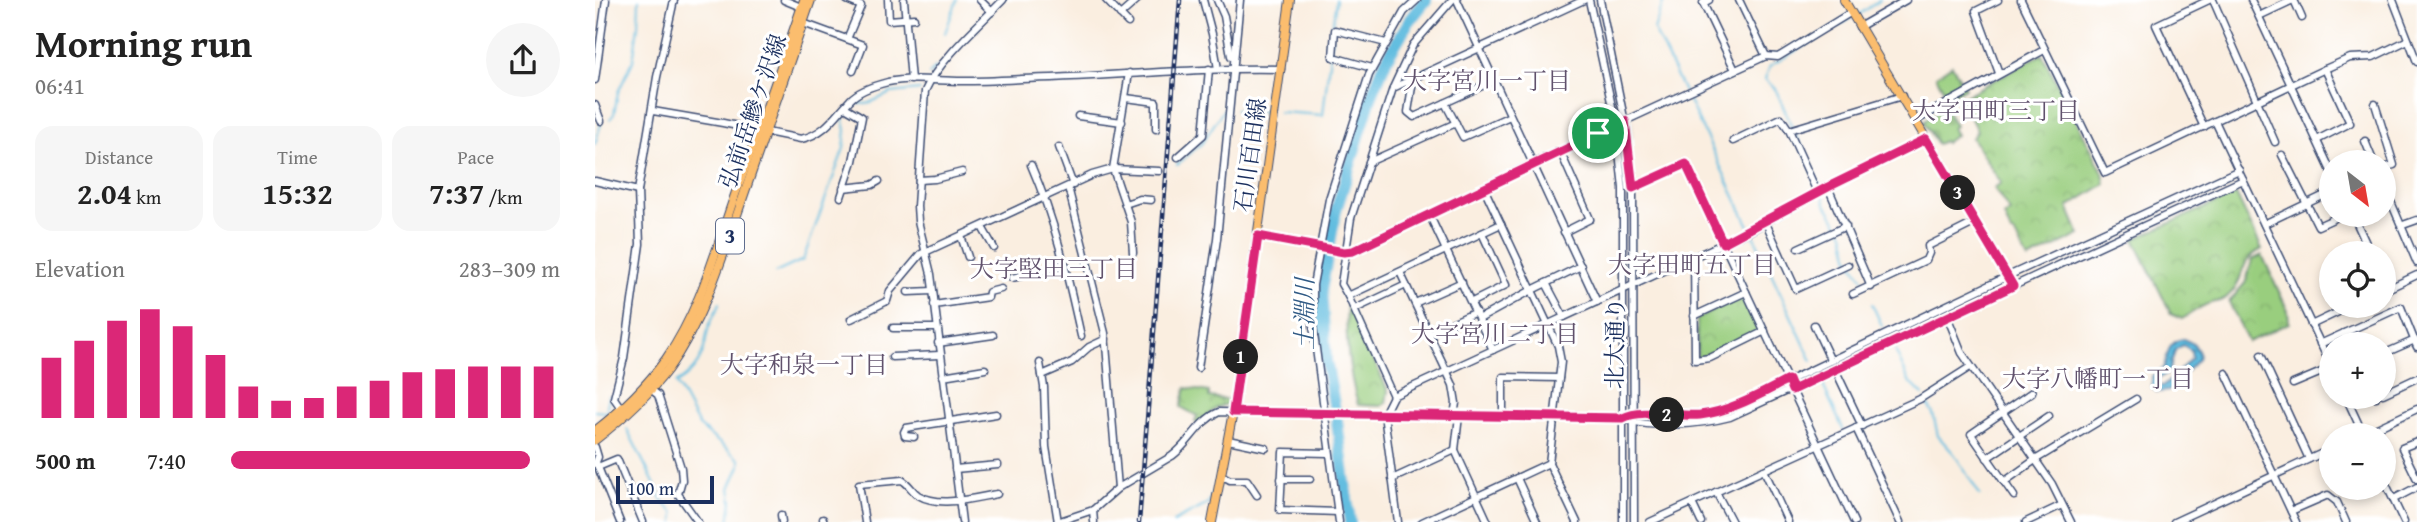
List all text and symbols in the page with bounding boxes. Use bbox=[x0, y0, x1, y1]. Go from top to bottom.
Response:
text: Morning run bbox=[35, 15, 252, 71]
button: share bbox=[486, 23, 560, 97]
street label: 弘前岳鰺ケ沢線 bbox=[711, 29, 794, 192]
district label: 大字宮川一丁目 bbox=[1403, 63, 1571, 98]
text: 06:41 bbox=[35, 69, 85, 102]
district label: 大字田町三丁目 bbox=[1912, 93, 2080, 128]
street label: 石川百田線 bbox=[1225, 96, 1274, 214]
pin bbox=[1568, 103, 1628, 163]
icon: arrive bbox=[1579, 114, 1617, 152]
text: Distance bbox=[85, 143, 153, 171]
text: Time bbox=[277, 143, 318, 171]
text: Pace bbox=[458, 143, 494, 171]
north arrow bbox=[2319, 150, 2396, 228]
map controls bbox=[2319, 150, 2396, 500]
text: 2.04 bbox=[77, 171, 132, 215]
text: 15:32 bbox=[262, 171, 333, 215]
text: 7:37 bbox=[429, 171, 484, 215]
pin: 3 bbox=[1941, 176, 1975, 210]
text: 3 bbox=[1953, 178, 1962, 206]
text: km bbox=[132, 183, 161, 211]
text: /km bbox=[484, 183, 523, 211]
road number: 3 bbox=[716, 218, 744, 254]
button: locate bbox=[2319, 241, 2396, 318]
district label: 大字田町五丁目 bbox=[1608, 247, 1776, 282]
district label: 大字堅田三丁目 bbox=[970, 251, 1138, 286]
text: Elevation bbox=[35, 252, 125, 285]
text: 283–309 m bbox=[459, 252, 560, 285]
water label: 土淵川 bbox=[1287, 275, 1322, 350]
street label: 北大通り bbox=[1597, 297, 1632, 389]
district label: 大字宮川二丁目 bbox=[1411, 316, 1579, 351]
button: + bbox=[2319, 332, 2396, 409]
pin: 1 bbox=[1223, 340, 1259, 374]
text: 1 bbox=[1236, 342, 1245, 370]
district label: 大字和泉一丁目 bbox=[720, 347, 888, 382]
district label: 大字八幡町一丁目 bbox=[2002, 361, 2194, 396]
pin: 2 bbox=[1649, 398, 1685, 432]
text: 2 bbox=[1662, 400, 1671, 428]
button: − bbox=[2319, 423, 2396, 500]
text: 500 m bbox=[35, 444, 96, 477]
text: 7:40 bbox=[147, 444, 186, 477]
scale bar bbox=[616, 473, 714, 505]
text: 100 m bbox=[627, 474, 674, 502]

